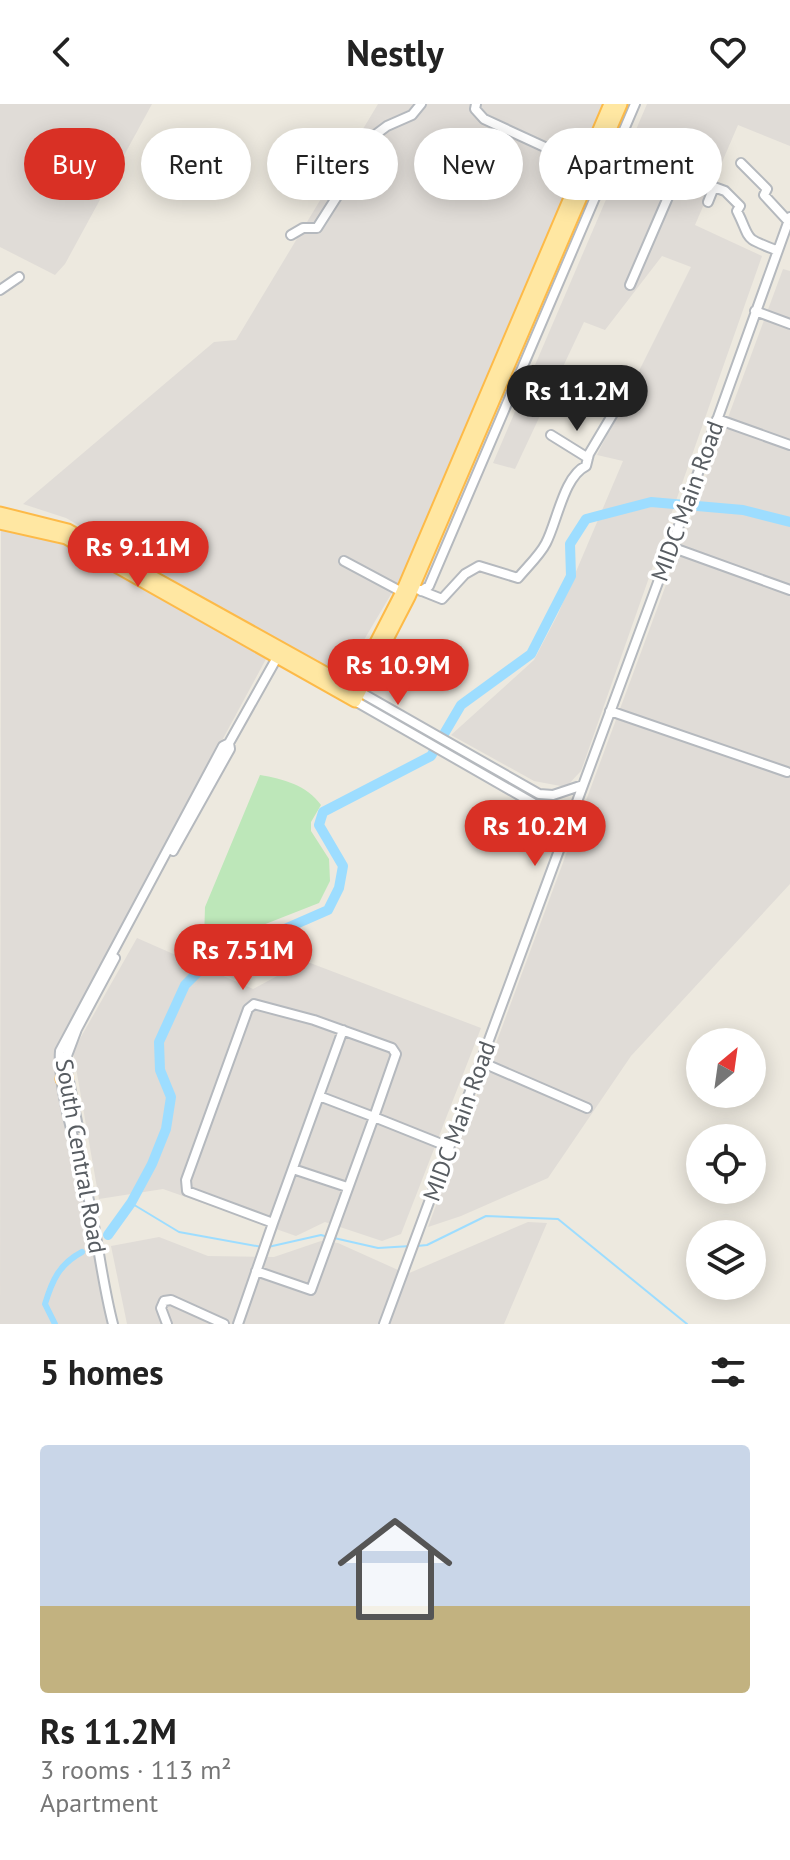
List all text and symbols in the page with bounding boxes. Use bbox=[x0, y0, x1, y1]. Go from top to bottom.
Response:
text: Nestly bbox=[346, 29, 444, 76]
icon: back bbox=[40, 30, 84, 74]
icon: heart bbox=[706, 30, 750, 74]
chip: Buy bbox=[24, 128, 125, 200]
chip: Rent bbox=[141, 128, 251, 200]
chip: Filters bbox=[267, 128, 398, 200]
chip: New bbox=[414, 128, 523, 200]
chip: Apartment bbox=[539, 128, 722, 200]
pin: Rs 11.2M bbox=[494, 365, 660, 433]
text: Rs 11.2M bbox=[525, 374, 629, 407]
street label: MIDC Main Road bbox=[644, 417, 730, 585]
pin: Rs 9.11M bbox=[55, 521, 221, 589]
text: Rs 9.11M bbox=[86, 530, 190, 563]
pin: Rs 10.9M bbox=[315, 639, 481, 707]
text: Rs 10.9M bbox=[346, 648, 450, 681]
pin: Rs 10.2M bbox=[452, 800, 618, 868]
text: Rs 10.2M bbox=[483, 809, 587, 842]
pin: Rs 7.51M bbox=[160, 924, 326, 992]
text: Rs 7.51M bbox=[192, 933, 294, 966]
north arrow bbox=[686, 1028, 766, 1108]
map controls bbox=[686, 1028, 766, 1300]
street label: MIDC Main Road bbox=[416, 1037, 502, 1205]
street label: South Central Road bbox=[49, 1056, 113, 1256]
button: locate bbox=[686, 1124, 766, 1204]
button: layers bbox=[686, 1220, 766, 1300]
text: 5 homes bbox=[40, 1350, 164, 1394]
icon: filters bbox=[706, 1350, 750, 1394]
icon: home bbox=[323, 1497, 467, 1641]
text: Rs 11.2M bbox=[40, 1709, 177, 1753]
text: 3 rooms · 113 m² bbox=[40, 1753, 232, 1786]
text: Apartment bbox=[40, 1786, 158, 1819]

